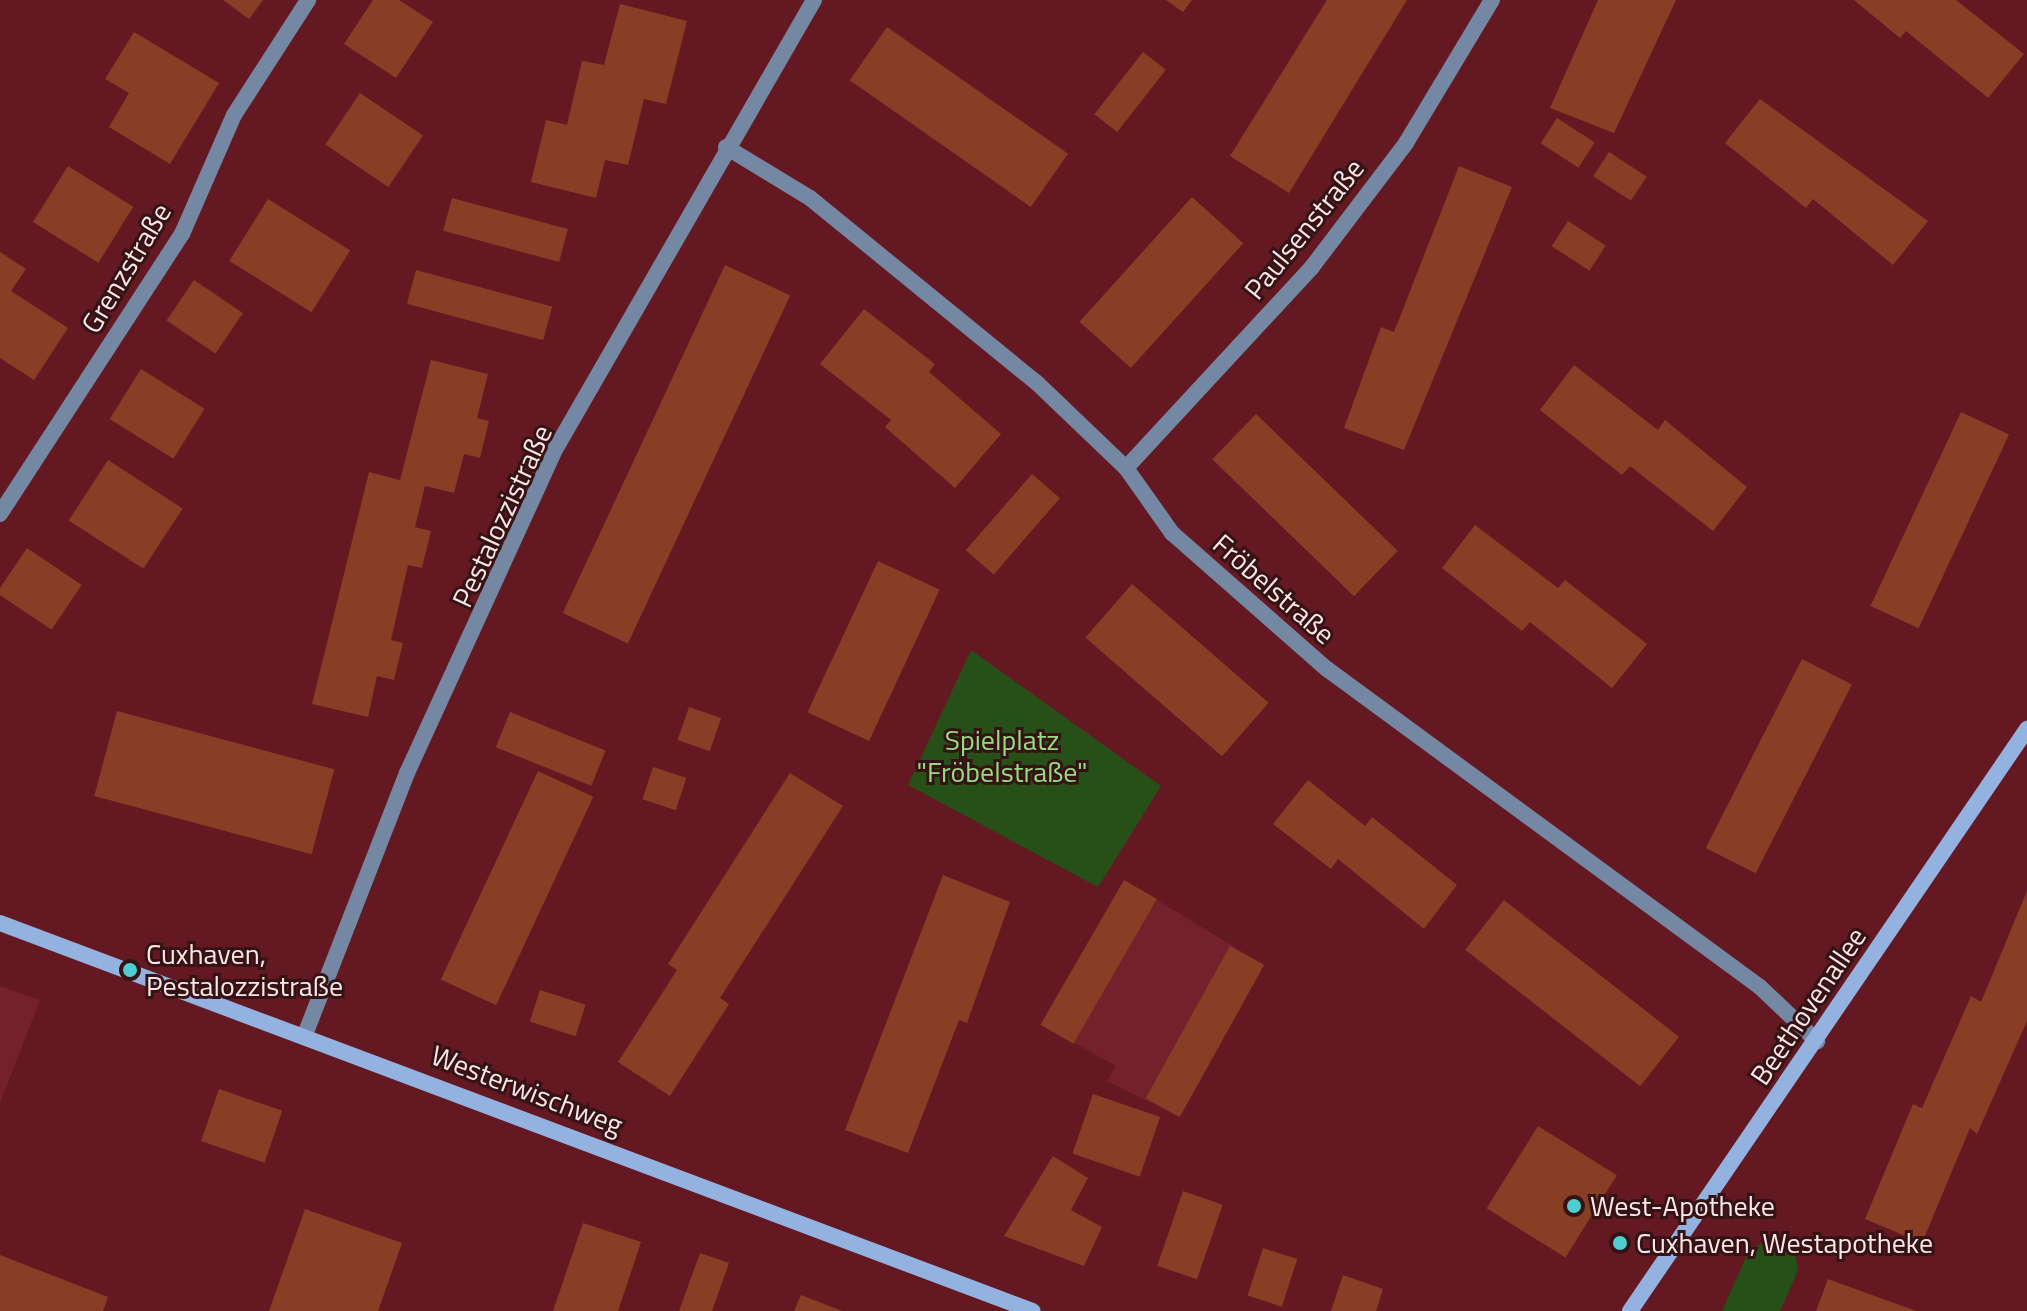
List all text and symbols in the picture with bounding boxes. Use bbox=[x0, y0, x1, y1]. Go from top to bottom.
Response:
street label: Paulsenstraße bbox=[1237, 152, 1371, 306]
street label: Grenzstraße bbox=[74, 197, 178, 339]
street label: Pestalozzistraße bbox=[445, 420, 559, 612]
street label: Fröbelstraße bbox=[1206, 527, 1342, 651]
park label: Spielplatz "Fröbelstraße" bbox=[917, 723, 1087, 789]
street label: Beethovenallee bbox=[1743, 921, 1873, 1091]
place label: Cuxhaven, Pestalozzistraße bbox=[146, 937, 343, 1003]
marker: Cuxhaven, Pestalozzistraße bbox=[121, 961, 139, 979]
street label: Westerwischweg bbox=[427, 1038, 627, 1142]
place label: West-Apotheke bbox=[1590, 1189, 1775, 1223]
marker: West-Apotheke bbox=[1565, 1197, 1583, 1215]
place label: Cuxhaven, Westapotheke bbox=[1636, 1226, 1933, 1260]
marker: Cuxhaven, Westapotheke bbox=[1611, 1234, 1629, 1252]

